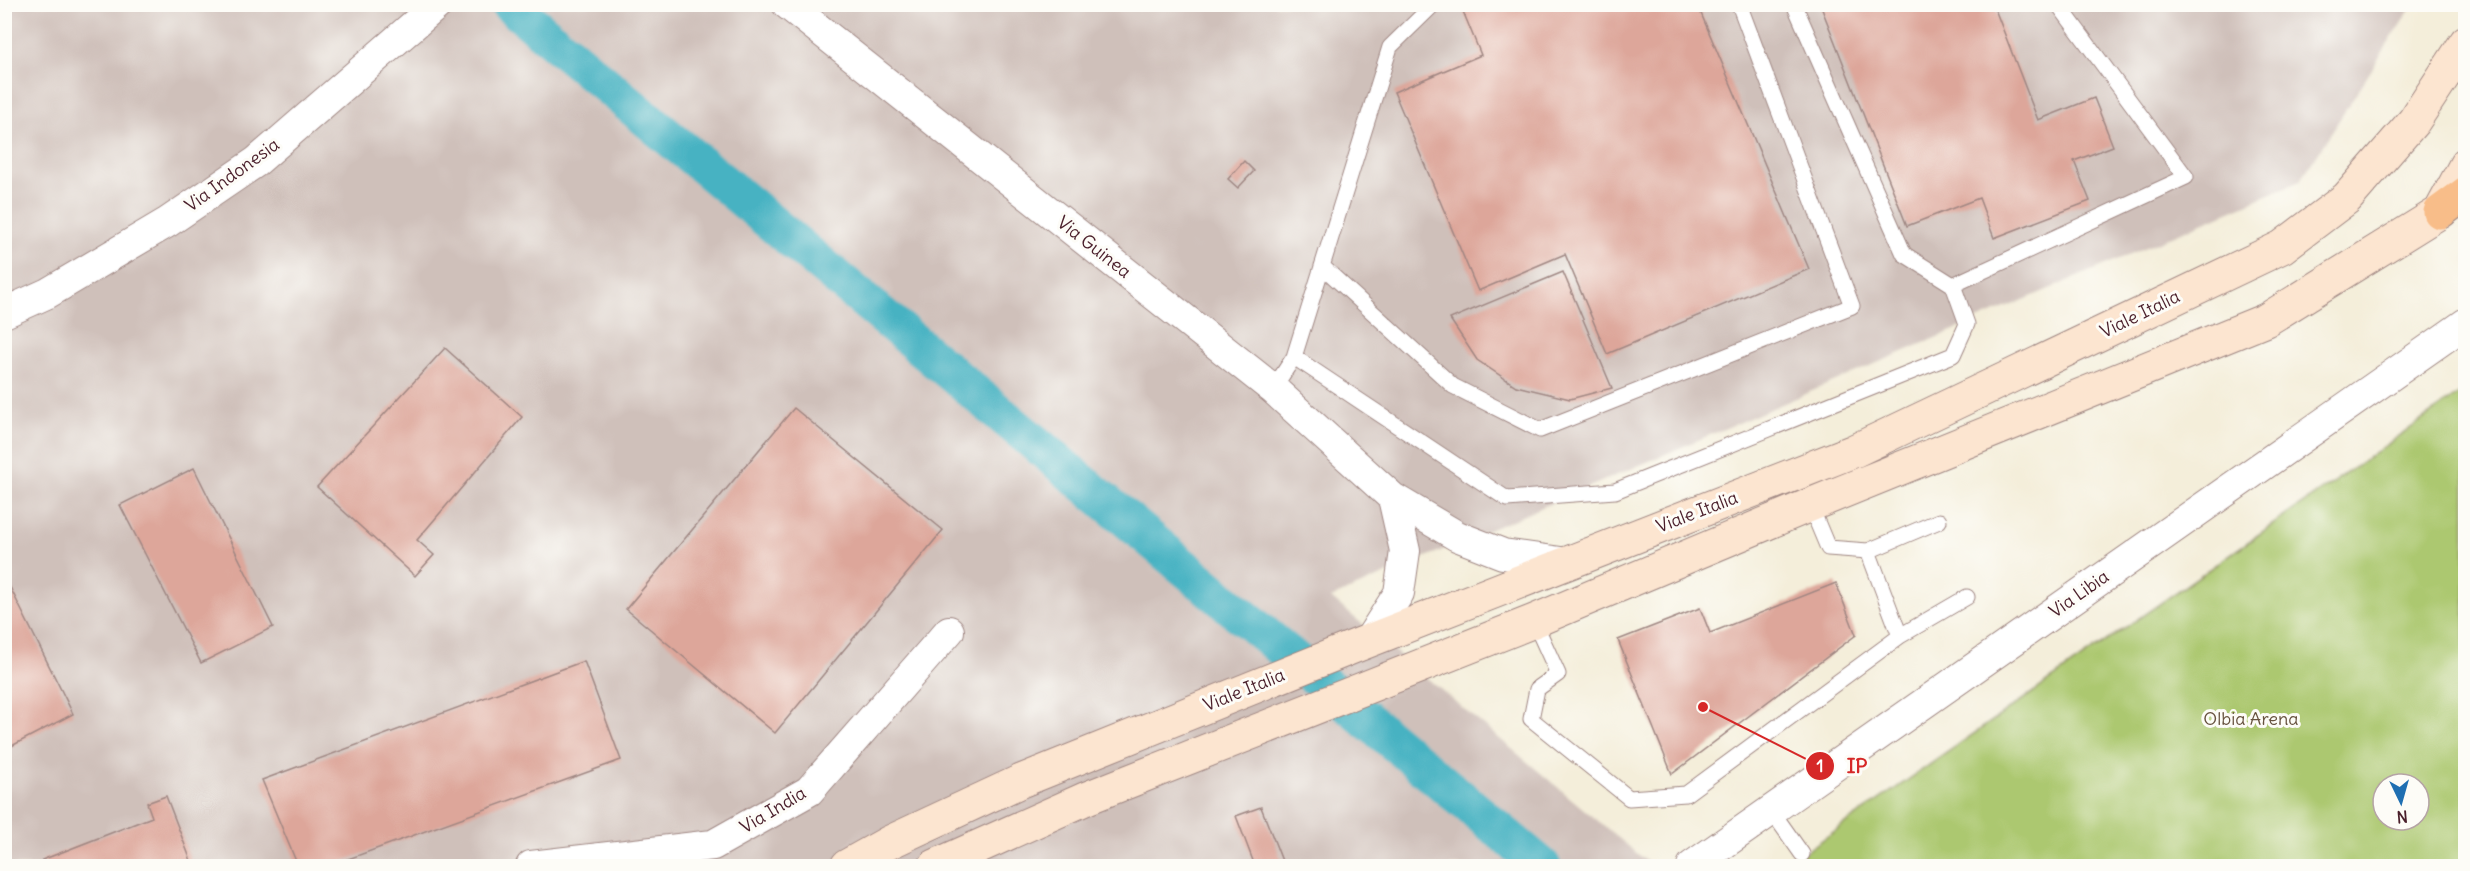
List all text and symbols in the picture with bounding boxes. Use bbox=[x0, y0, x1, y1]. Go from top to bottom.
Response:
street label: Via Indonesia bbox=[180, 133, 283, 217]
street label: Via Guinea bbox=[1053, 211, 1136, 283]
street label: Viale Italia bbox=[2096, 284, 2183, 343]
street label: Viale Italia bbox=[1653, 485, 1741, 538]
street label: Via Libia bbox=[2044, 565, 2113, 622]
street label: Viale Italia bbox=[1200, 663, 1288, 716]
park label: Olbia Arena bbox=[2203, 707, 2299, 730]
callout: IP bbox=[1805, 747, 1879, 785]
text: IP bbox=[1847, 753, 1867, 778]
text: 1 bbox=[1816, 754, 1824, 777]
north arrow bbox=[2371, 772, 2431, 832]
street label: Via India bbox=[736, 781, 810, 838]
text: N bbox=[2396, 806, 2409, 827]

